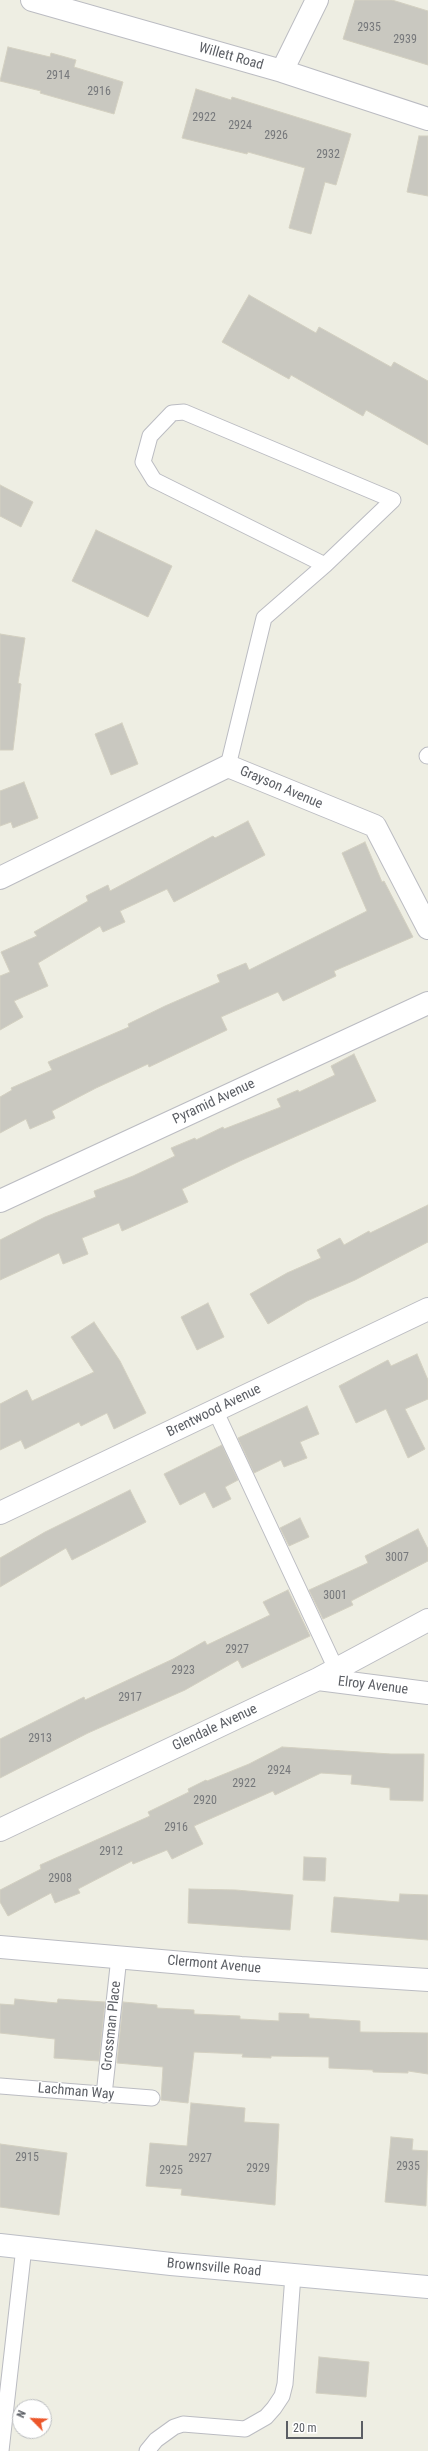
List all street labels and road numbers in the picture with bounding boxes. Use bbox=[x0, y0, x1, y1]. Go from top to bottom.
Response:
street label: Willett Road bbox=[197, 40, 265, 74]
street label: Grayson Avenue bbox=[237, 763, 325, 813]
street label: Pyramid Avenue bbox=[170, 1076, 258, 1128]
street label: Brentwood Avenue bbox=[164, 1381, 264, 1441]
street label: Elroy Avenue bbox=[337, 1673, 409, 1699]
street label: Glendale Avenue bbox=[170, 1701, 260, 1755]
street label: Clermont Avenue bbox=[166, 1953, 262, 1977]
street label: Grossman Place bbox=[99, 1980, 125, 2072]
street label: Lachman Way bbox=[37, 2080, 115, 2104]
street label: Brownsville Road bbox=[166, 2256, 262, 2280]

